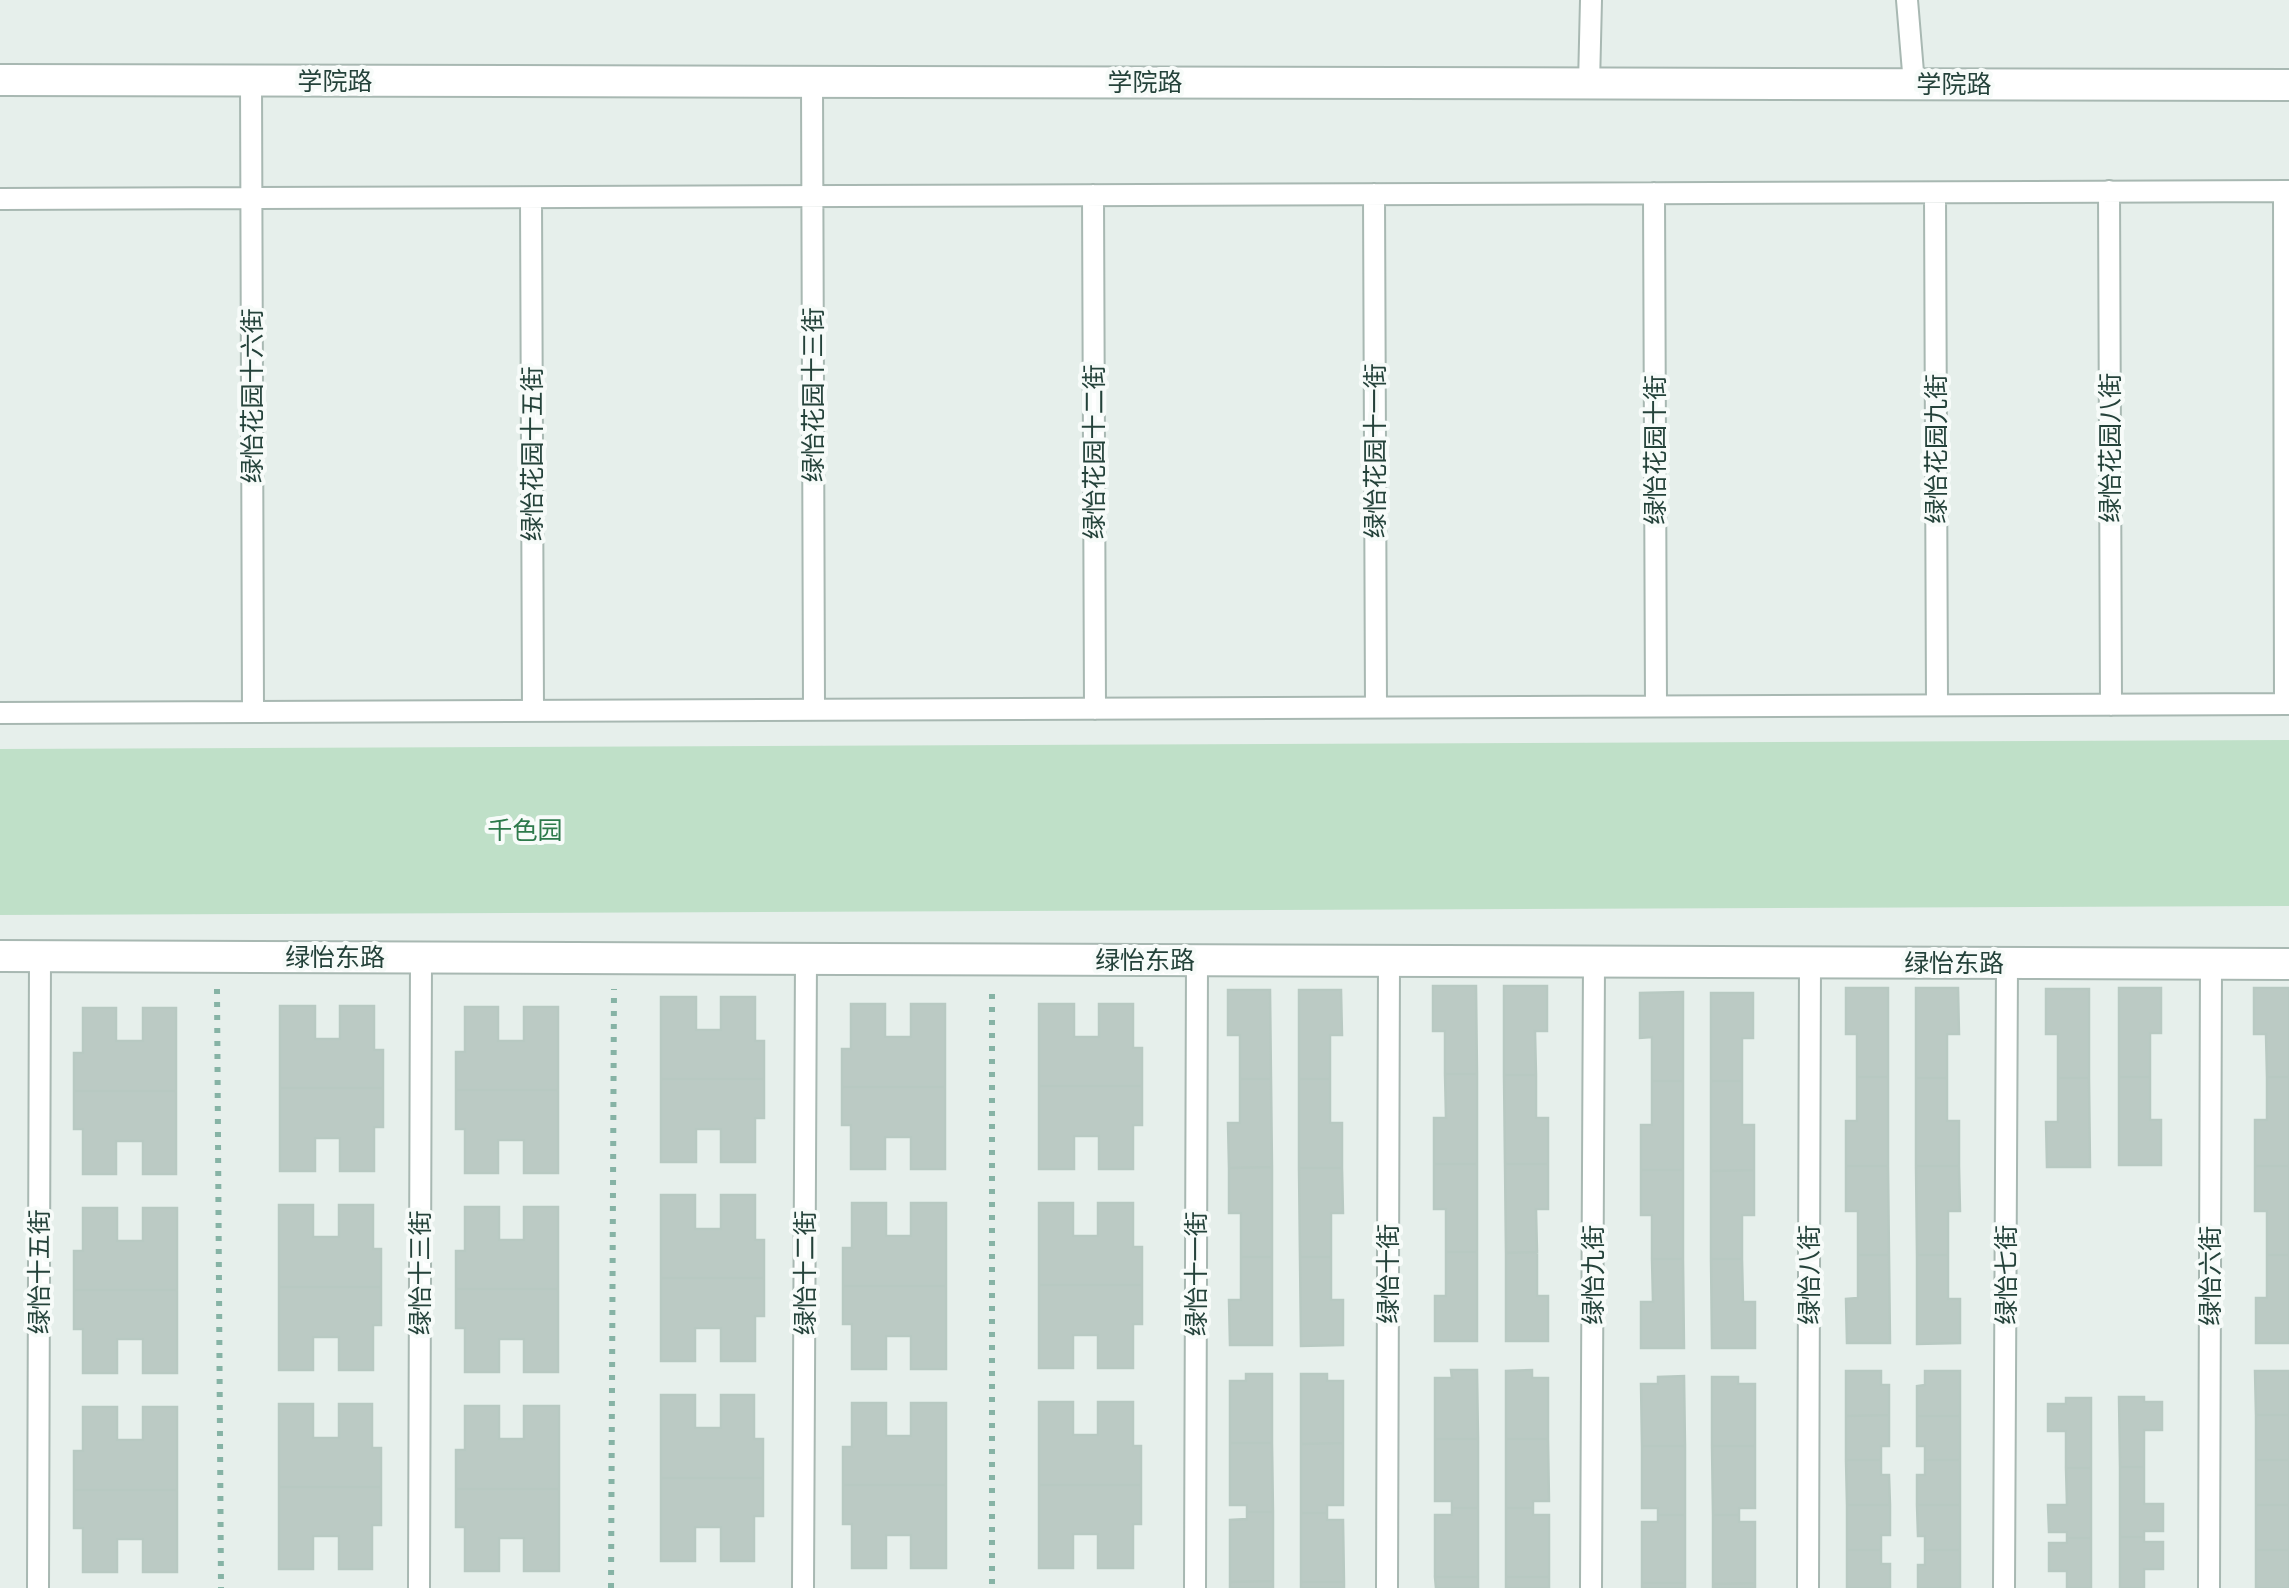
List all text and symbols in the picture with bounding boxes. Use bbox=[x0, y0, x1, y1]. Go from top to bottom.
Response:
street label: 学院路 bbox=[297, 66, 373, 96]
street label: 学院路 bbox=[1107, 67, 1183, 97]
street label: 学院路 bbox=[1916, 69, 1992, 99]
street label: 绿怡花园十三街 bbox=[798, 307, 828, 483]
street label: 绿怡花园十六街 bbox=[237, 308, 267, 484]
street label: 绿怡花园十一街 bbox=[1360, 363, 1390, 539]
street label: 绿怡花园十二街 bbox=[1079, 364, 1109, 540]
street label: 绿怡花园十五街 bbox=[517, 366, 547, 542]
street label: 绿怡花园八街 bbox=[2095, 373, 2125, 523]
street label: 绿怡花园九街 bbox=[1921, 374, 1951, 524]
street label: 绿怡花园十街 bbox=[1640, 375, 1670, 525]
park label: 千色园 bbox=[487, 815, 563, 845]
street label: 绿怡东路 bbox=[285, 942, 385, 972]
street label: 绿怡东路 bbox=[1095, 945, 1195, 975]
street label: 绿怡东路 bbox=[1904, 948, 2004, 978]
street label: 绿怡十五街 bbox=[24, 1209, 54, 1335]
street label: 绿怡十三街 bbox=[405, 1210, 435, 1336]
street label: 绿怡十二街 bbox=[790, 1210, 820, 1336]
street label: 绿怡十一街 bbox=[1181, 1211, 1211, 1337]
street label: 绿怡十街 bbox=[1373, 1224, 1403, 1324]
street label: 绿怡九街 bbox=[1578, 1225, 1608, 1325]
street label: 绿怡八街 bbox=[1794, 1225, 1824, 1325]
street label: 绿怡七街 bbox=[1991, 1225, 2021, 1325]
street label: 绿怡六街 bbox=[2195, 1226, 2225, 1326]

